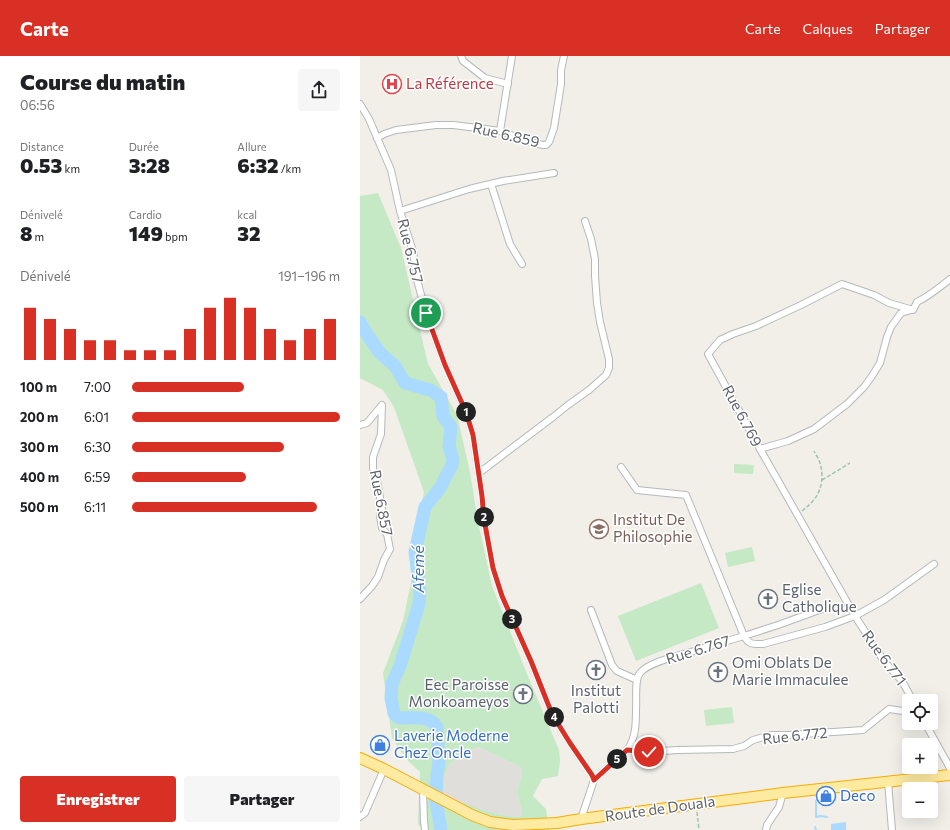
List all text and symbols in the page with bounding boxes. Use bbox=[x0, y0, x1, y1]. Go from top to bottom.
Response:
text: Carte bbox=[20, 17, 69, 40]
text: Carte bbox=[745, 20, 781, 37]
text: Calques bbox=[803, 20, 853, 37]
text: Partager bbox=[875, 20, 930, 37]
text: Course du matin bbox=[20, 68, 185, 95]
button: share bbox=[298, 69, 340, 111]
hospital icon: La Référence bbox=[381, 73, 403, 95]
place label: La Référence bbox=[406, 74, 494, 92]
text: 06:56 bbox=[20, 97, 55, 113]
street label: Rue 6.859 bbox=[471, 118, 541, 150]
text: Distance bbox=[20, 140, 64, 153]
text: Durée bbox=[129, 140, 159, 153]
text: Allure bbox=[237, 140, 267, 153]
text: 0.53 bbox=[20, 153, 62, 177]
text: 3:28 bbox=[129, 153, 170, 177]
text: 6:32 bbox=[237, 153, 279, 177]
text: km bbox=[62, 162, 80, 175]
text: /km bbox=[279, 162, 301, 175]
text: Dénivelé bbox=[20, 208, 63, 221]
text: Cardio bbox=[129, 208, 162, 221]
text: kcal bbox=[237, 208, 257, 221]
street label: Rue 6.757 bbox=[394, 217, 428, 285]
text: 8 bbox=[20, 221, 33, 245]
text: 149 bbox=[129, 221, 163, 245]
text: 32 bbox=[237, 221, 261, 245]
text: m bbox=[33, 230, 44, 243]
text: bpm bbox=[163, 230, 188, 243]
text: Dénivelé bbox=[20, 268, 71, 284]
text: 191–196 m bbox=[278, 268, 340, 284]
pin bbox=[409, 296, 443, 330]
icon: arrive bbox=[415, 302, 437, 324]
text: 100 m bbox=[20, 379, 57, 395]
text: 7:00 bbox=[84, 379, 111, 395]
street label: Rue 6.769 bbox=[719, 382, 767, 449]
pin: 1 bbox=[456, 402, 476, 422]
text: 1 bbox=[464, 405, 468, 418]
text: 200 m bbox=[20, 409, 58, 425]
text: 6:01 bbox=[84, 409, 109, 425]
text: 300 m bbox=[20, 439, 59, 455]
text: 6:30 bbox=[84, 439, 111, 455]
street label: Rue 6.857 bbox=[367, 468, 397, 537]
text: 400 m bbox=[20, 469, 59, 485]
text: 6:59 bbox=[84, 469, 110, 485]
text: 500 m bbox=[20, 499, 59, 515]
text: 6:11 bbox=[84, 499, 106, 515]
pin: 2 bbox=[474, 507, 494, 527]
text: 2 bbox=[481, 510, 487, 523]
place label: Institut De Philosophie bbox=[613, 510, 693, 545]
school or university icon: Institut De Philosophie bbox=[588, 518, 610, 540]
water label: Afemé bbox=[408, 545, 427, 594]
place label: Eglise Catholique bbox=[782, 580, 857, 615]
church icon: Eglise Catholique bbox=[757, 588, 779, 610]
pin: 3 bbox=[502, 609, 522, 629]
text: 3 bbox=[509, 612, 515, 625]
street label: Rue 6.771 bbox=[859, 626, 911, 688]
street label: Rue 6.767 bbox=[663, 631, 732, 667]
place label: Omi Oblats De Marie Immaculee bbox=[732, 653, 848, 688]
church icon: Institut Palotti bbox=[585, 659, 607, 681]
church icon: Omi Oblats De Marie Immaculee bbox=[707, 661, 729, 683]
place label: Eec Paroisse Monkoameyos bbox=[409, 675, 509, 710]
place label: Institut Palotti bbox=[571, 681, 621, 716]
church icon: Eec Paroisse Monkoameyos bbox=[512, 683, 534, 705]
map controls bbox=[902, 694, 938, 818]
button: locate bbox=[902, 694, 938, 730]
pin: 4 bbox=[544, 707, 564, 727]
text: 4 bbox=[551, 710, 557, 723]
street label: Rue 6.772 bbox=[761, 723, 828, 747]
place label: Laverie Moderne Chez Oncle bbox=[394, 726, 509, 761]
shop icon: Laverie Moderne Chez Oncle bbox=[369, 734, 391, 756]
pin bbox=[632, 735, 666, 769]
button: + bbox=[902, 738, 938, 774]
icon: check bbox=[638, 741, 660, 763]
pin: 5 bbox=[607, 749, 627, 769]
text: 5 bbox=[614, 752, 620, 765]
button: Enregistrer bbox=[20, 776, 176, 822]
button: Partager bbox=[184, 776, 340, 822]
button: − bbox=[902, 782, 938, 818]
shop icon: Deco bbox=[815, 785, 837, 807]
place label: Deco bbox=[840, 786, 875, 804]
street label: Route de Douala bbox=[604, 791, 716, 825]

